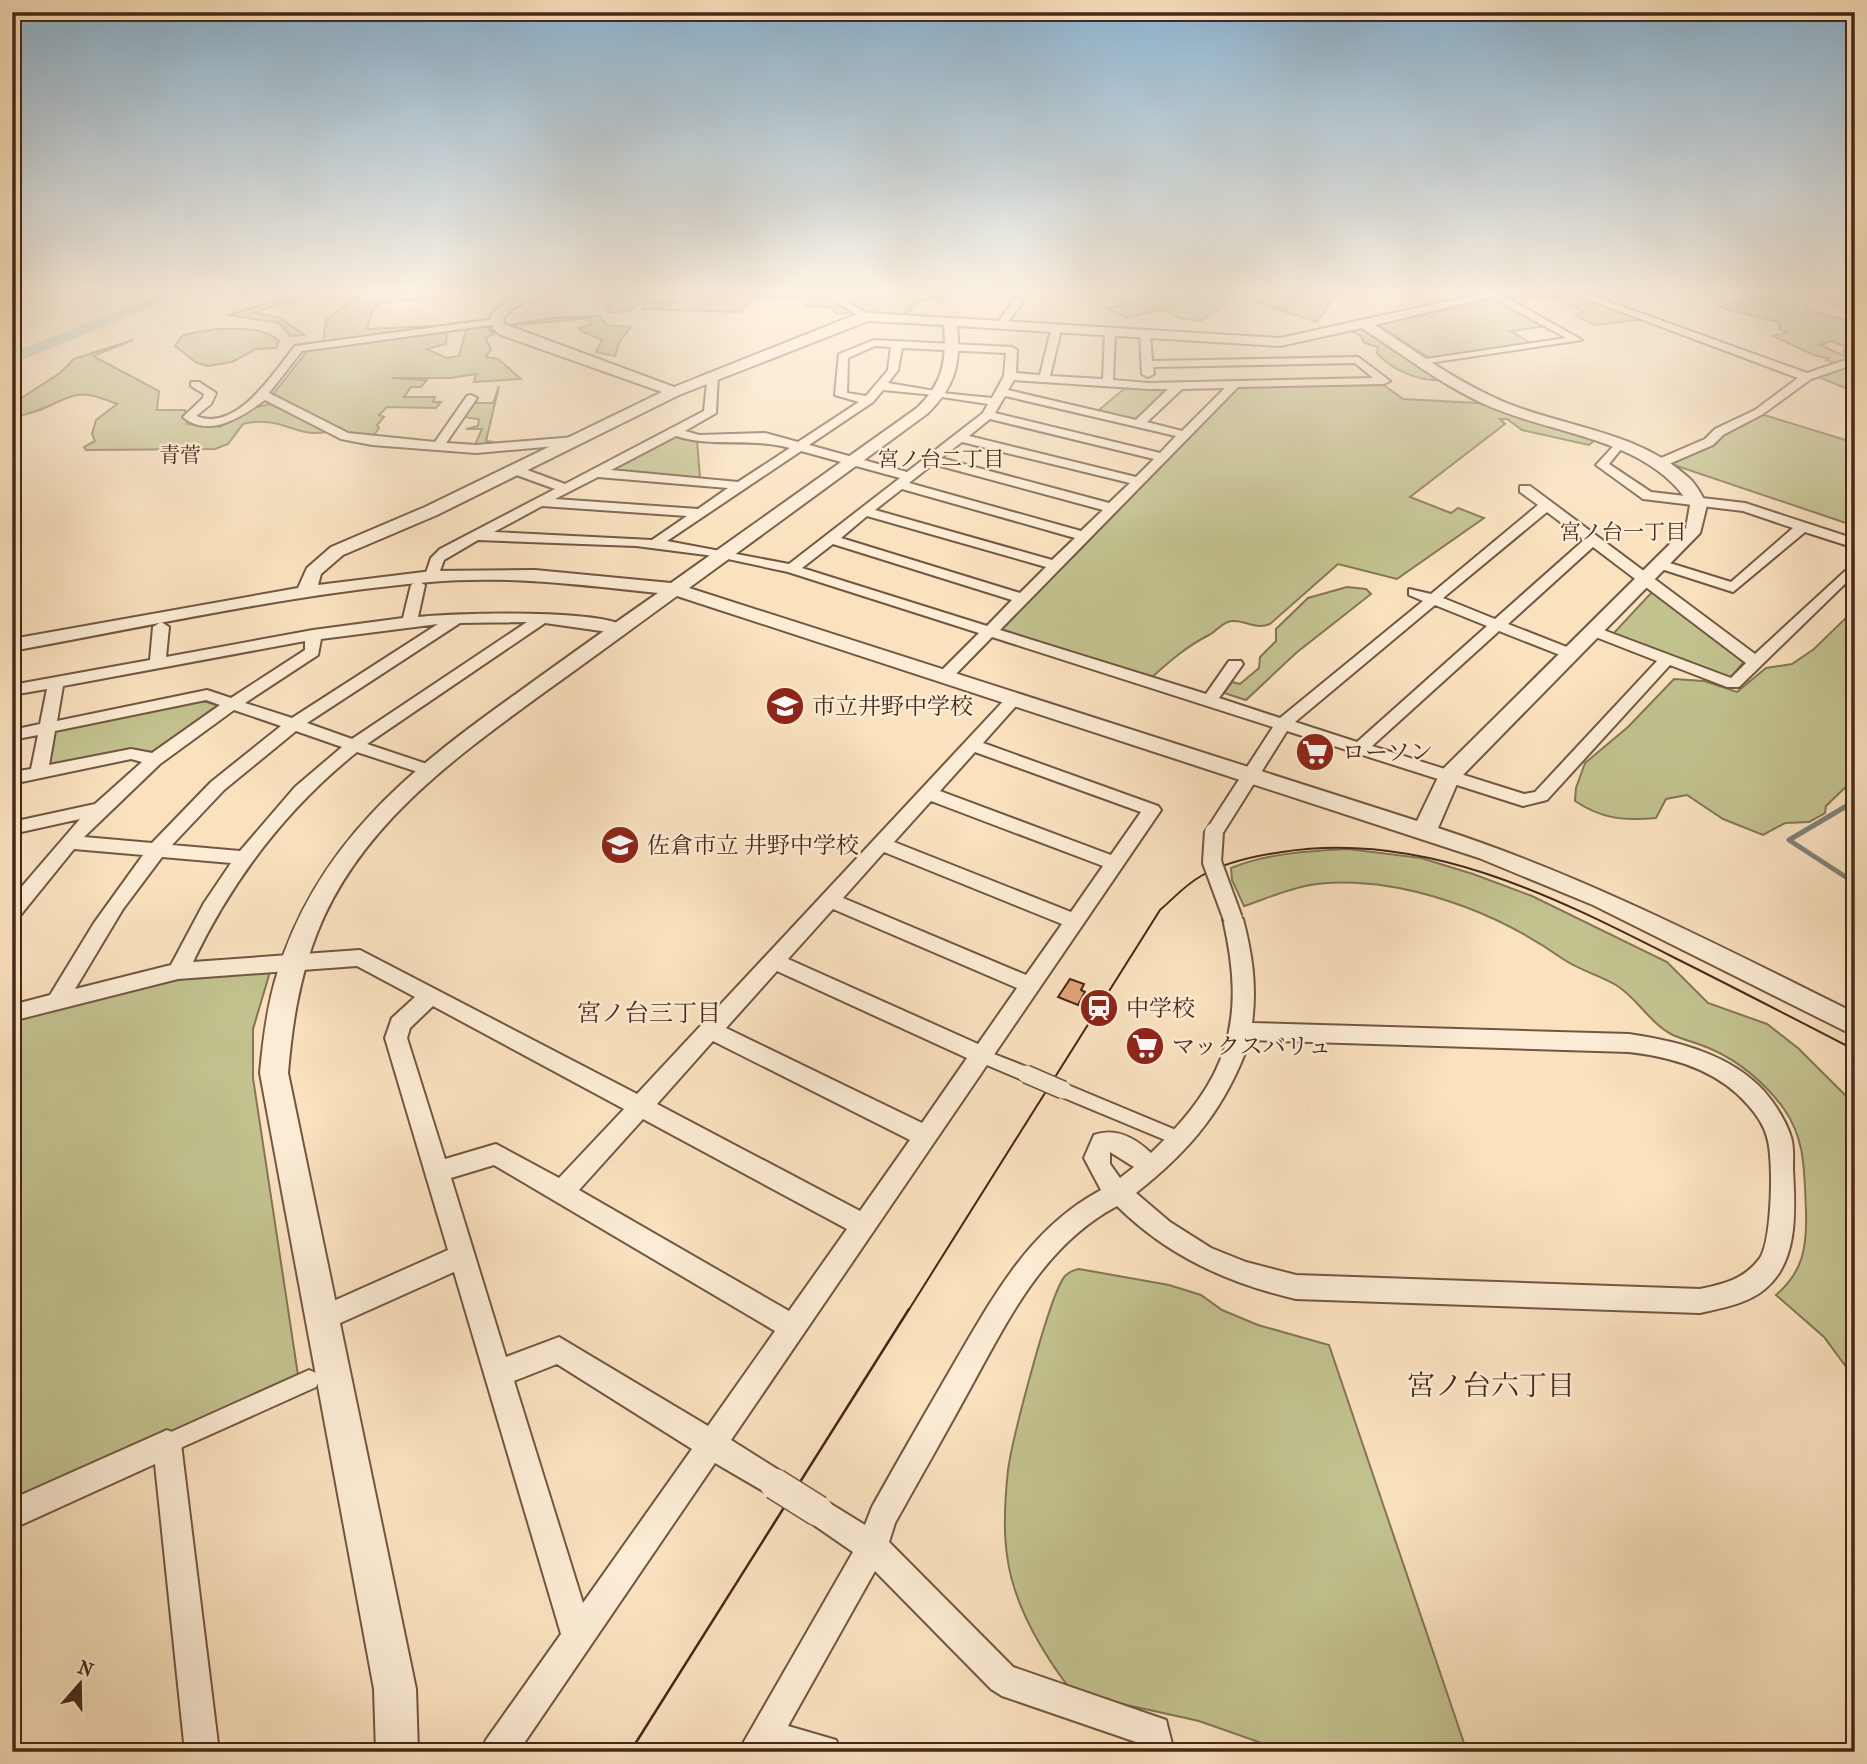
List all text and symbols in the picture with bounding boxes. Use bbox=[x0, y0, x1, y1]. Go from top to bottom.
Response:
district label: 青菅 bbox=[159, 443, 201, 467]
district label: 宮ノ台二丁目 bbox=[878, 447, 1004, 471]
district label: 宮ノ台一丁目 bbox=[1560, 520, 1686, 544]
school or university icon: 市立井野中学校 bbox=[764, 685, 806, 727]
place label: 市立井野中学校 bbox=[812, 693, 973, 720]
supermarket icon: ローソン bbox=[1294, 731, 1336, 773]
place label: ローソン bbox=[1342, 739, 1433, 766]
school or university icon: 佐倉市立 井野中学校 bbox=[599, 824, 641, 866]
place label: 佐倉市立 井野中学校 bbox=[647, 832, 859, 859]
station icon: 中学校 bbox=[1078, 987, 1120, 1029]
place label: 中学校 bbox=[1126, 995, 1195, 1022]
district label: 宮ノ台三丁目 bbox=[577, 999, 721, 1027]
supermarket icon: マックスバリュ bbox=[1124, 1025, 1166, 1067]
place label: マックスバリュ bbox=[1172, 1033, 1331, 1060]
district label: 宮ノ台六丁目 bbox=[1407, 1369, 1575, 1402]
north arrow bbox=[46, 1648, 116, 1718]
text: N bbox=[75, 1656, 97, 1682]

